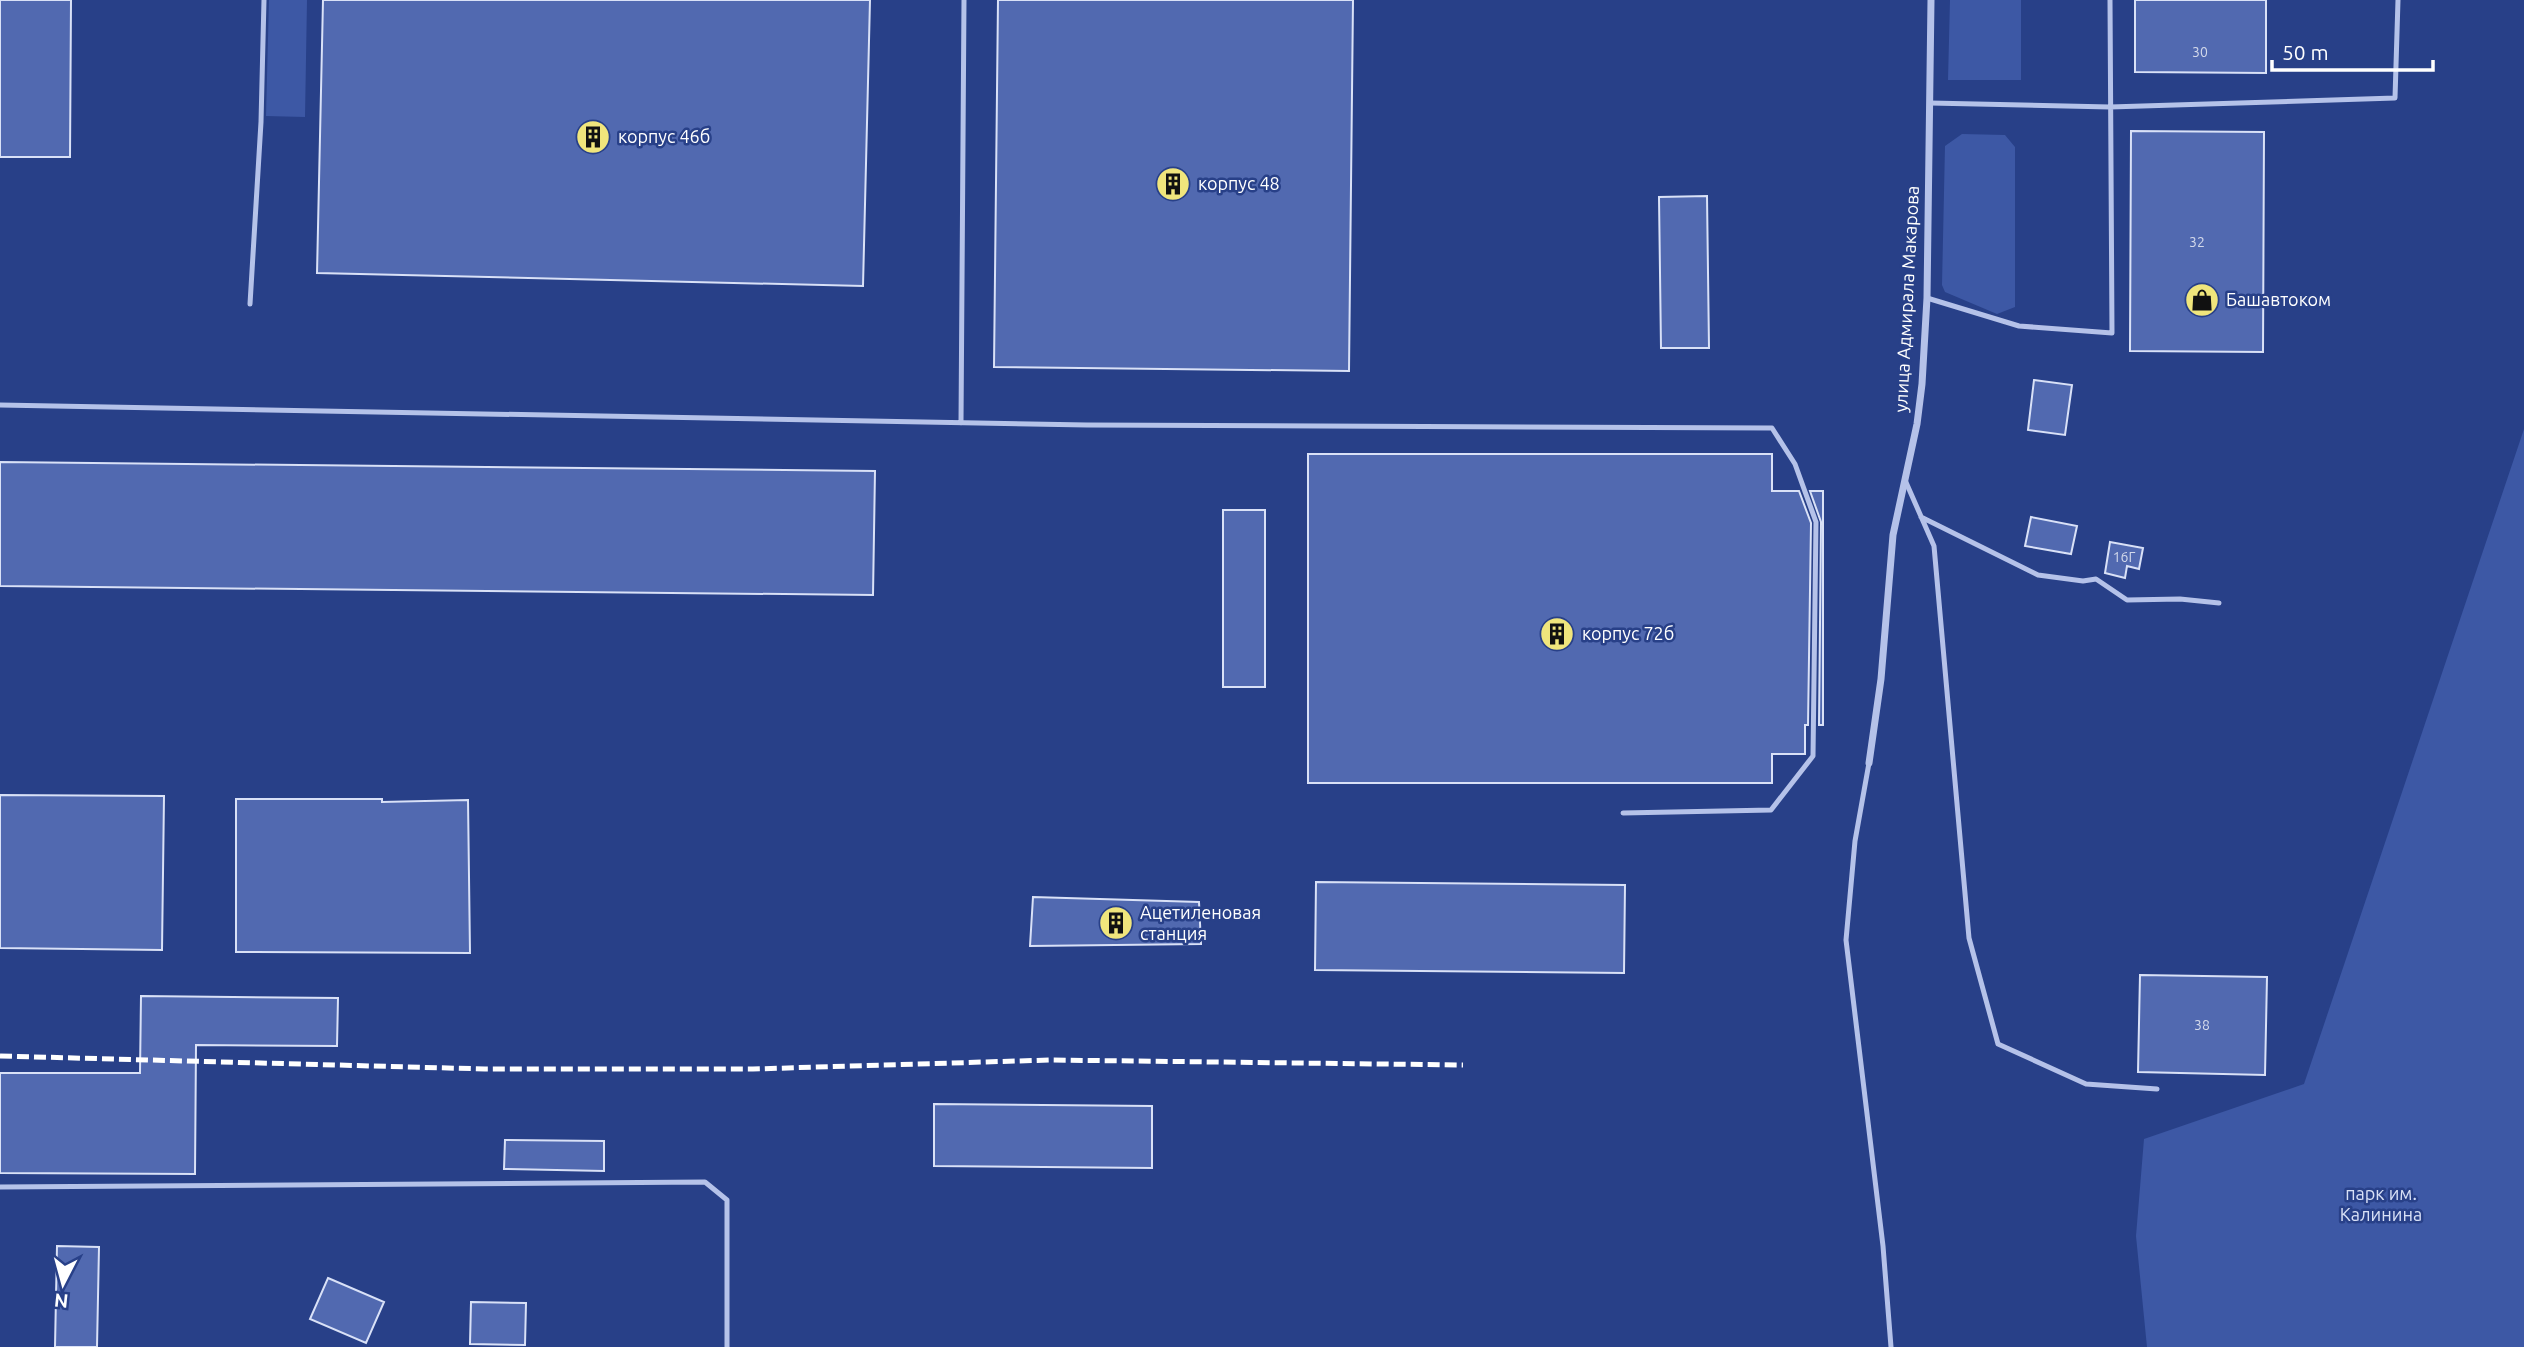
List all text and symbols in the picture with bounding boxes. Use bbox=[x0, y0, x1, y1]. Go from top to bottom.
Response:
scale bar bbox=[2272, 28, 2433, 72]
text: 50 m bbox=[2282, 40, 2329, 64]
house number: 30 bbox=[2192, 44, 2208, 60]
building icon: корпус 46б bbox=[574, 118, 612, 156]
place label: корпус 46б bbox=[618, 126, 710, 146]
building icon: корпус 48 bbox=[1154, 165, 1192, 203]
place label: корпус 48 bbox=[1198, 173, 1280, 193]
street label: улица Адмирала Макарова bbox=[1890, 185, 1922, 413]
house number: 32 bbox=[2189, 234, 2205, 250]
shop icon: Башавтоком bbox=[2183, 281, 2221, 319]
place label: Башавтоком bbox=[2226, 289, 2331, 309]
house number: 16Г bbox=[2113, 549, 2135, 565]
building icon: корпус 72б bbox=[1538, 615, 1576, 653]
place label: корпус 72б bbox=[1582, 623, 1674, 643]
place label: Ацетиленовая станция bbox=[1140, 902, 1261, 943]
building icon: Ацетиленовая станция bbox=[1097, 904, 1135, 942]
house number: 38 bbox=[2194, 1017, 2210, 1033]
park label: парк им. Калинина bbox=[2340, 1183, 2422, 1224]
north arrow bbox=[28, 1249, 98, 1319]
text: N bbox=[53, 1289, 69, 1313]

